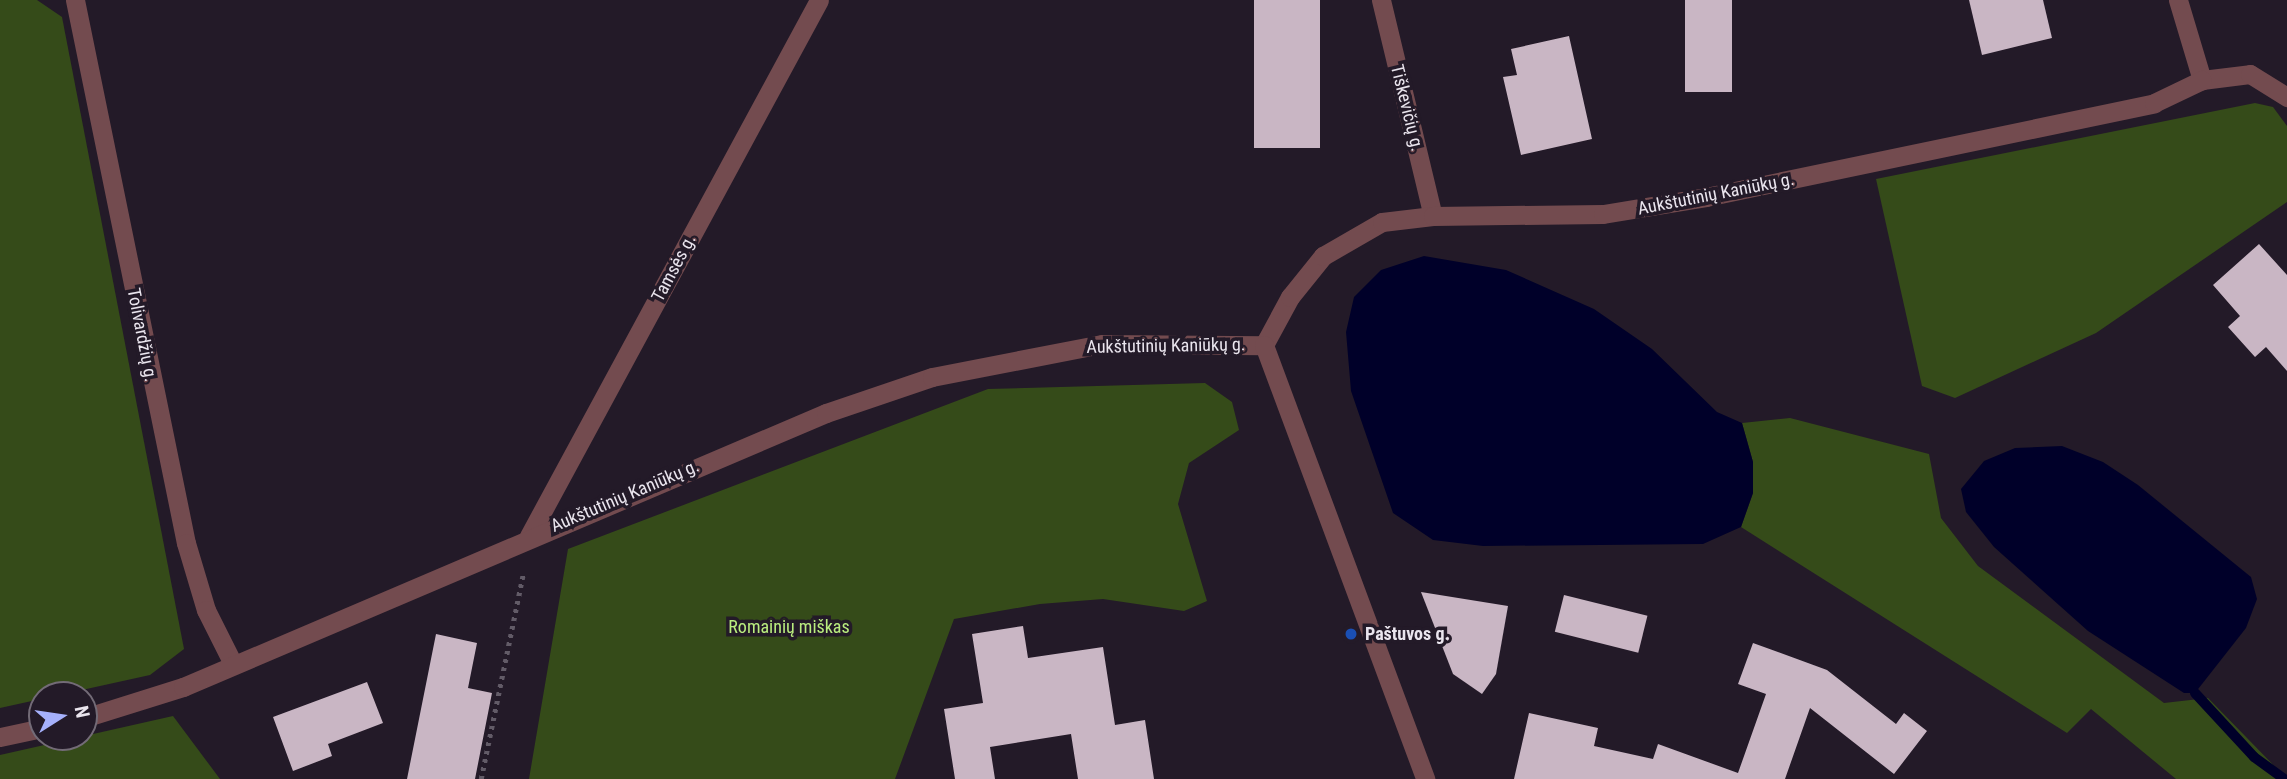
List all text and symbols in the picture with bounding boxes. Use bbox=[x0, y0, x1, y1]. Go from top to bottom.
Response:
street label: Tiškevičių g. bbox=[1386, 62, 1428, 154]
street label: Aukštutinių Kaniūkų g. bbox=[1636, 168, 1796, 220]
street label: Tamsės g. bbox=[647, 231, 701, 305]
street label: Tolivardžių g. bbox=[122, 286, 162, 384]
street label: Aukštutinių Kaniūkų g. bbox=[1086, 334, 1246, 358]
street label: Aukštutinių Kaniūkų g. bbox=[548, 455, 702, 537]
park label: Romainių miškas bbox=[728, 616, 850, 638]
place label: Paštuvos g. bbox=[1365, 623, 1450, 645]
marker: Paštuvos g. bbox=[1343, 626, 1359, 642]
north arrow bbox=[28, 681, 98, 751]
text: N bbox=[70, 704, 95, 720]

